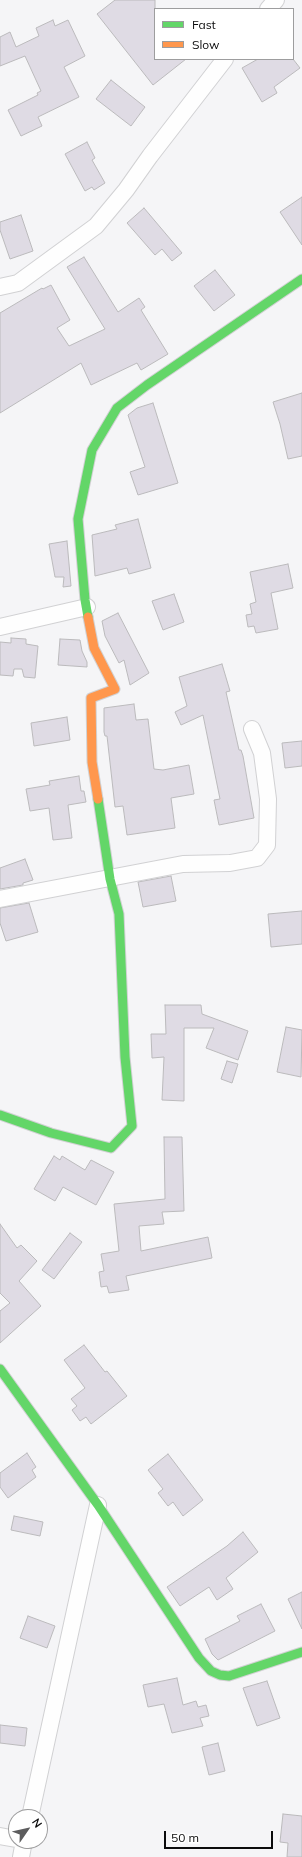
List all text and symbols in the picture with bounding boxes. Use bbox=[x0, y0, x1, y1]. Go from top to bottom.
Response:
legend bbox=[154, 8, 294, 60]
text: Fast bbox=[192, 17, 216, 32]
text: Slow bbox=[192, 37, 220, 52]
north arrow bbox=[8, 1809, 48, 1849]
text: N bbox=[29, 1815, 45, 1830]
scale bar bbox=[166, 1823, 275, 1849]
text: 50 m bbox=[171, 1830, 199, 1845]

